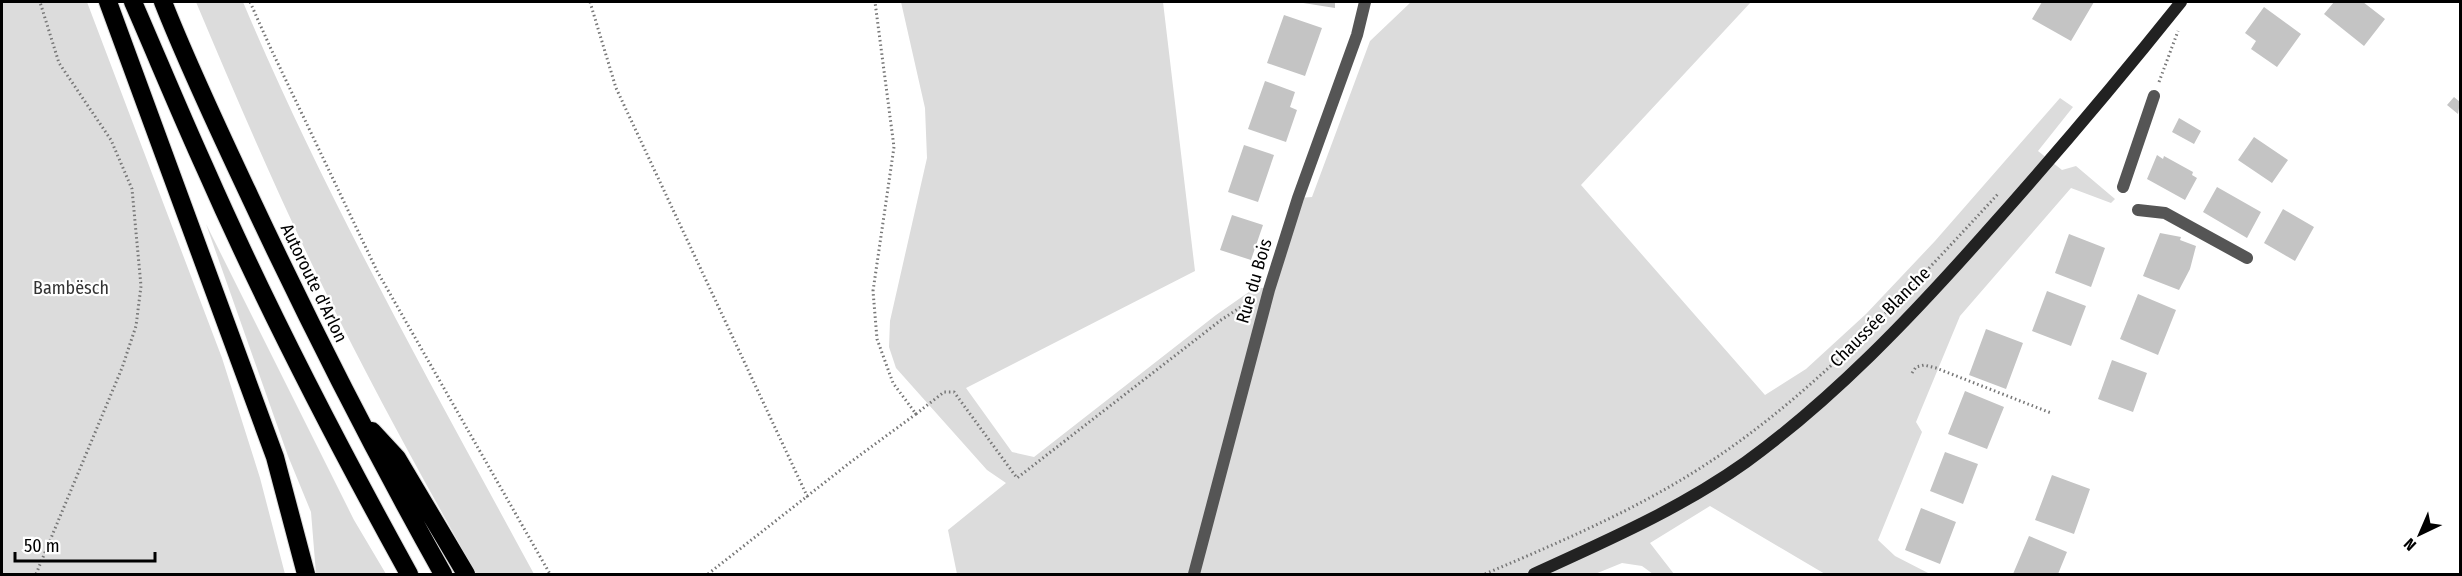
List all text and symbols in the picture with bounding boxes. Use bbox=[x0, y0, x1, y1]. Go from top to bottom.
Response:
street label: Autoroute d'Arlon bbox=[276, 220, 352, 346]
street label: Rue du Bois bbox=[1231, 236, 1277, 326]
street label: Chaussée Blanche bbox=[1825, 262, 1935, 372]
park label: Bambësch bbox=[33, 277, 109, 299]
north arrow bbox=[2390, 504, 2450, 564]
scale bar bbox=[15, 525, 154, 563]
text: N bbox=[2400, 534, 2420, 555]
text: 50 m bbox=[24, 535, 60, 557]

